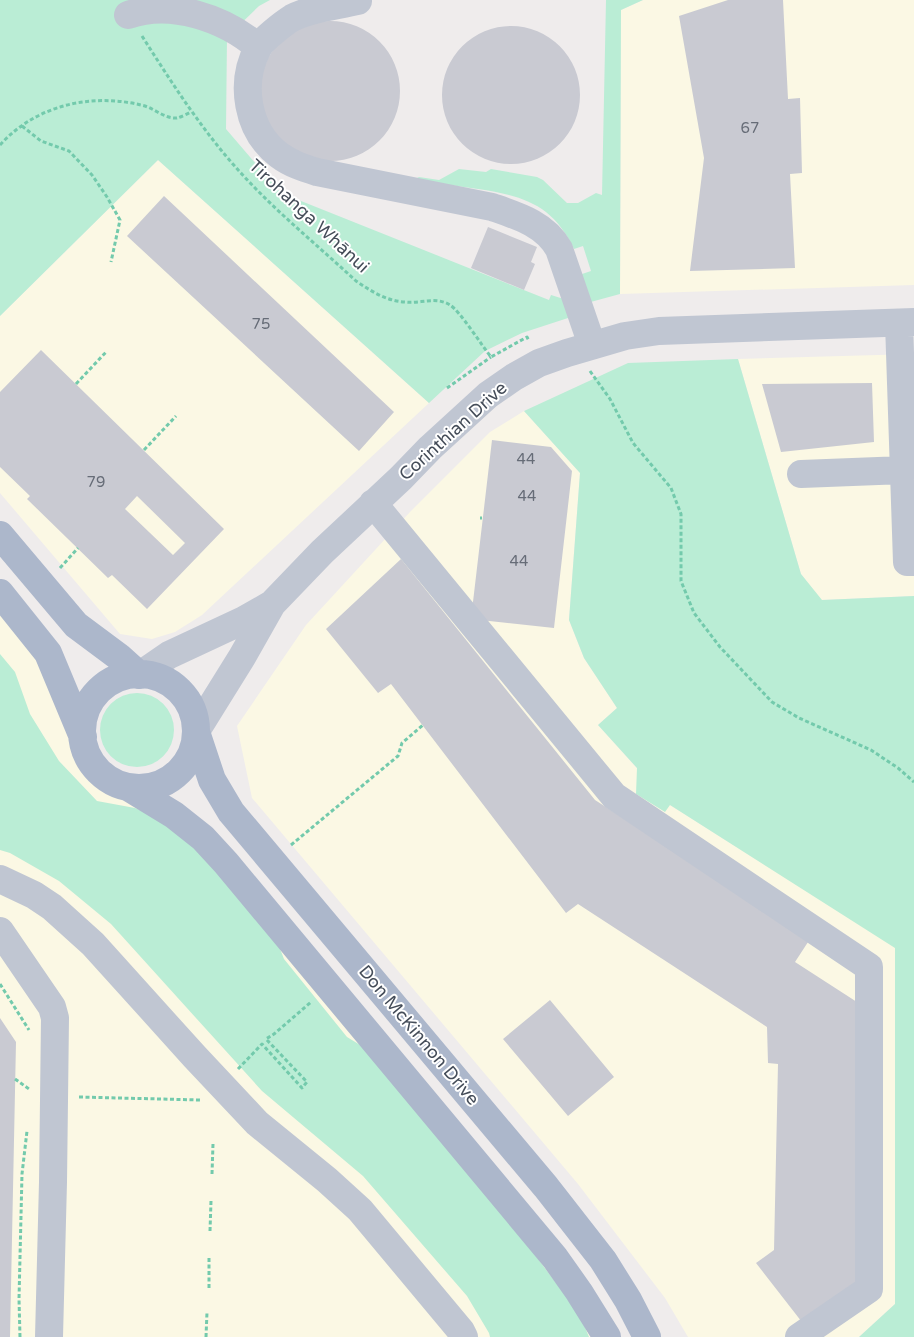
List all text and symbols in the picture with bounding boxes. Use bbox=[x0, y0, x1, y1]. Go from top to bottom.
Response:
house number: 67 bbox=[741, 119, 759, 137]
street label: Tirohanga Whānui bbox=[244, 155, 374, 277]
house number: 75 bbox=[252, 315, 270, 333]
street label: Corinthian Drive bbox=[394, 377, 512, 485]
house number: 44 bbox=[517, 450, 535, 468]
house number: 79 bbox=[87, 473, 105, 491]
house number: 44 bbox=[518, 487, 536, 505]
house number: 44 bbox=[510, 552, 528, 570]
street label: Don McKinnon Drive bbox=[354, 961, 484, 1109]

